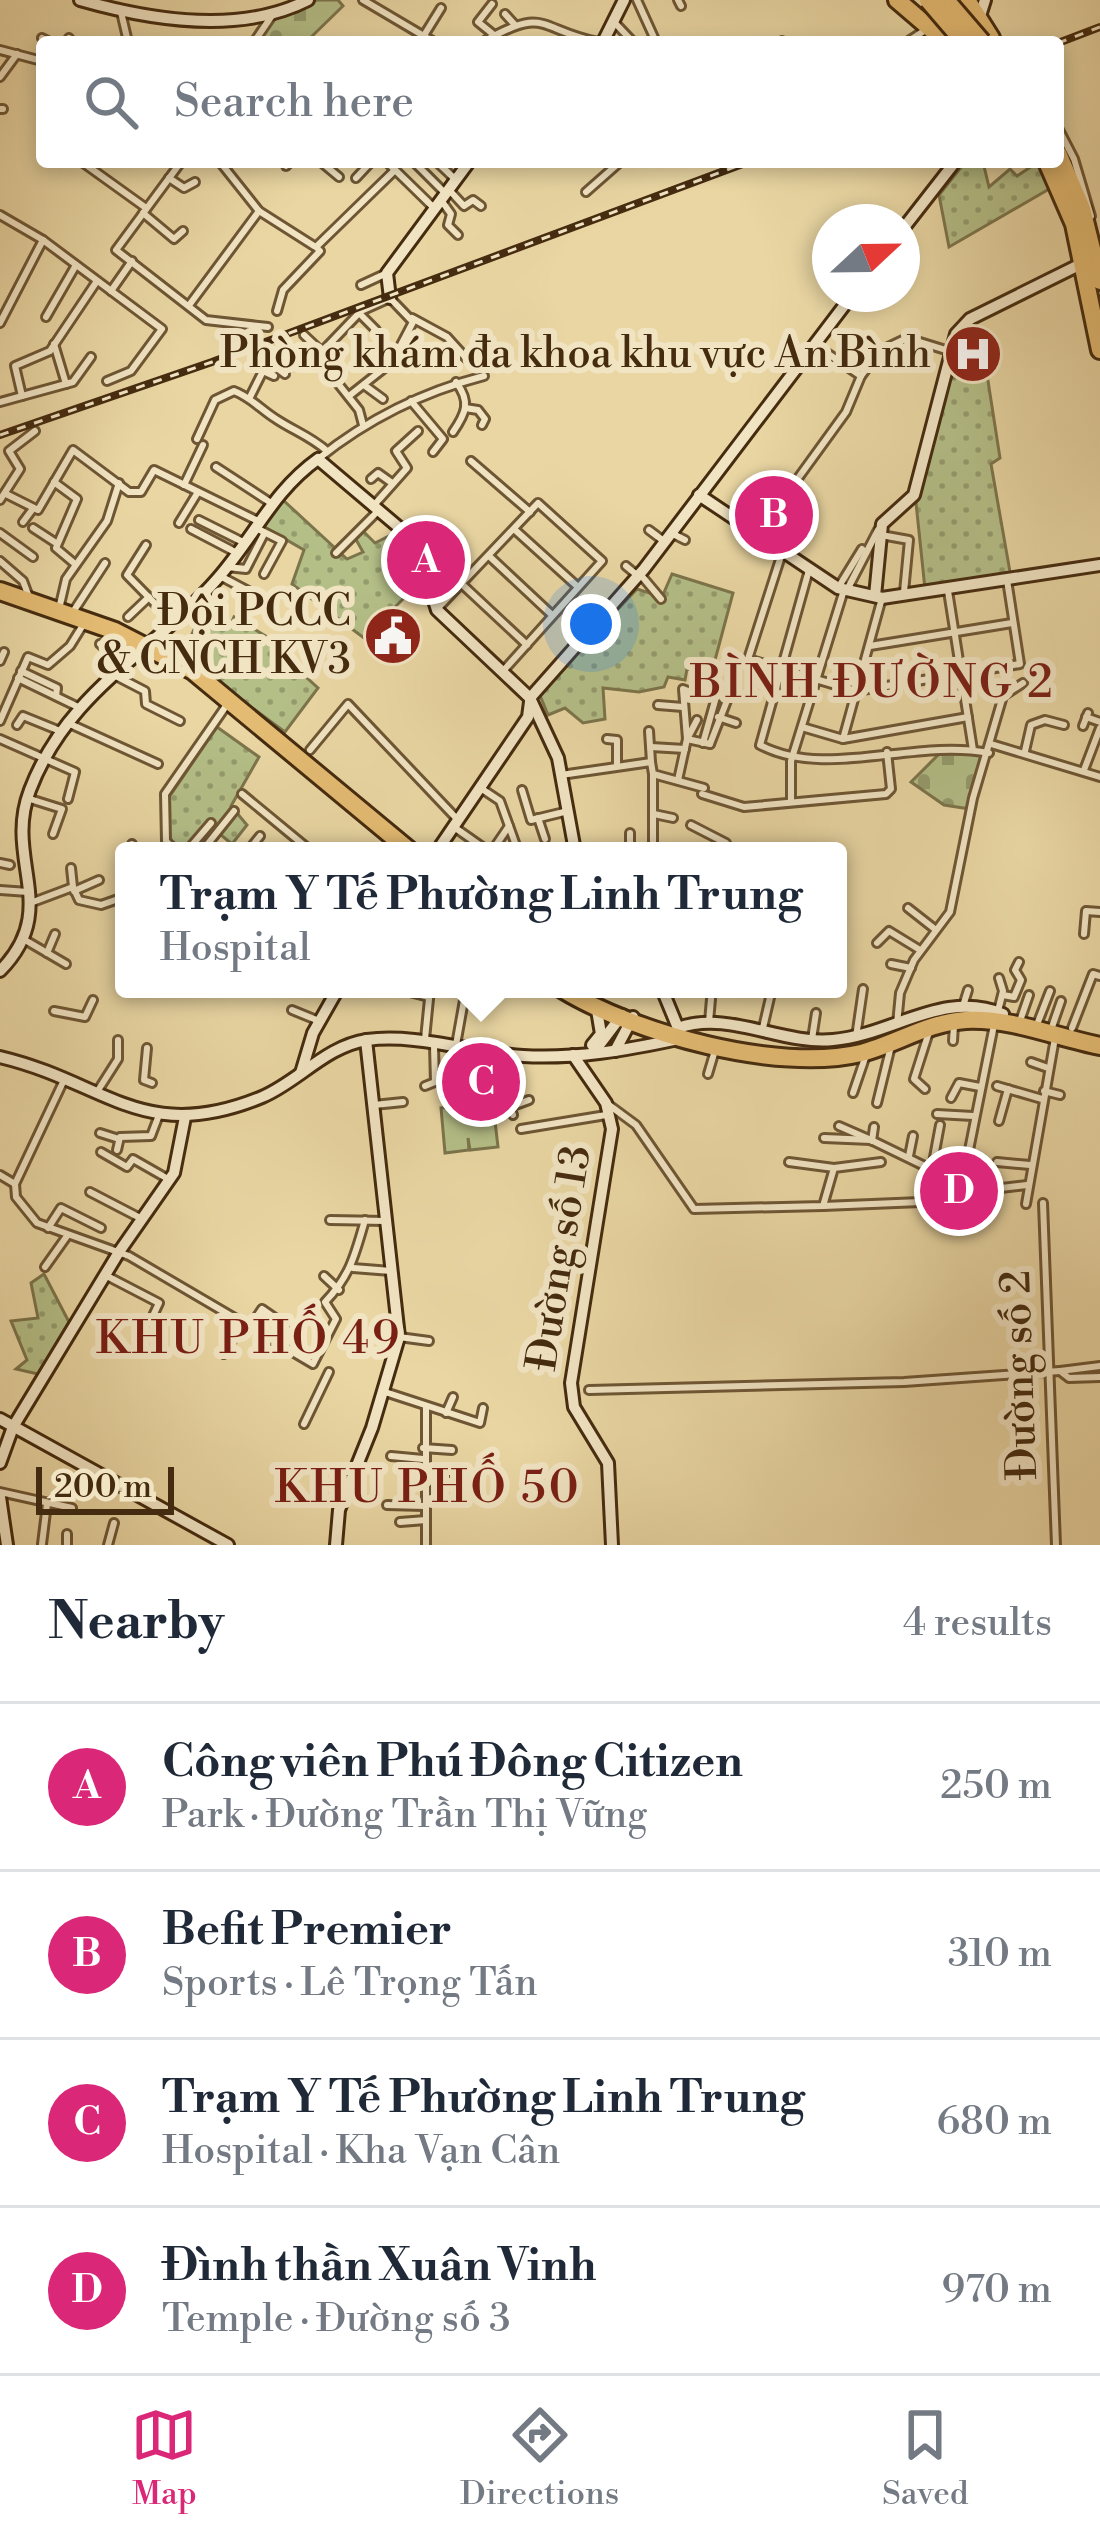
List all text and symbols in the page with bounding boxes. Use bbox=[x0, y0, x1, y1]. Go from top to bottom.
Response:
search box bbox=[36, 36, 1064, 168]
icon: search bbox=[78, 69, 144, 135]
text: Search here bbox=[174, 74, 414, 131]
north arrow bbox=[812, 204, 920, 312]
hospital icon: Phòng khám đa khoa khu vực An Bình bbox=[942, 323, 1004, 385]
place label: Phòng khám đa khoa khu vực An Bình bbox=[220, 328, 931, 382]
pin: B bbox=[735, 470, 813, 560]
pin: A bbox=[387, 515, 465, 605]
place label: Đội PCCC & CNCH KV3 bbox=[97, 586, 351, 687]
your location bbox=[561, 594, 621, 654]
public building icon: Đội PCCC & CNCH KV3 bbox=[362, 605, 424, 667]
district label: BÌNH ĐƯỜNG 2 bbox=[689, 652, 1056, 712]
popup bbox=[115, 842, 847, 998]
text: Trạm Y Tế Phường Linh Trung bbox=[160, 867, 802, 924]
text: Hospital bbox=[160, 924, 311, 973]
pin: C bbox=[442, 1037, 520, 1127]
street label: Đường số 13 bbox=[516, 1141, 605, 1375]
pin: D bbox=[920, 1146, 998, 1236]
street label: Đường số 2 bbox=[990, 1269, 1051, 1481]
district label: KHU PHỐ 49 bbox=[96, 1303, 402, 1368]
district label: KHU PHỐ 50 bbox=[274, 1452, 582, 1517]
scale bar bbox=[36, 1461, 174, 1514]
text: 200 m bbox=[54, 1467, 152, 1508]
text: Nearby bbox=[48, 1591, 224, 1655]
text: 4 results bbox=[903, 1599, 1052, 1648]
text: Công viên Phú Đông Citizen bbox=[162, 1734, 743, 1791]
text: A bbox=[73, 1762, 101, 1811]
text: 250 m bbox=[940, 1762, 1052, 1811]
text: Park · Đường Trần Thị Vững bbox=[162, 1791, 647, 1840]
text: Befit Premier bbox=[162, 1902, 452, 1959]
text: B bbox=[72, 1930, 102, 1979]
text: 310 m bbox=[948, 1930, 1052, 1979]
text: Sports · Lê Trọng Tấn bbox=[162, 1959, 537, 2008]
text: Trạm Y Tế Phường Linh Trung bbox=[162, 2070, 805, 2127]
text: C bbox=[73, 2098, 101, 2147]
text: 680 m bbox=[936, 2098, 1052, 2147]
text: Hospital · Kha Vạn Cân bbox=[162, 2127, 560, 2176]
text: Đình thần Xuân Vinh bbox=[162, 2238, 597, 2295]
text: D bbox=[71, 2266, 103, 2315]
text: 970 m bbox=[942, 2266, 1052, 2315]
text: Temple · Đường số 3 bbox=[162, 2295, 510, 2344]
tab: Map bbox=[131, 2402, 197, 2515]
tab: Directions bbox=[460, 2402, 619, 2515]
tab: Saved bbox=[882, 2402, 969, 2515]

